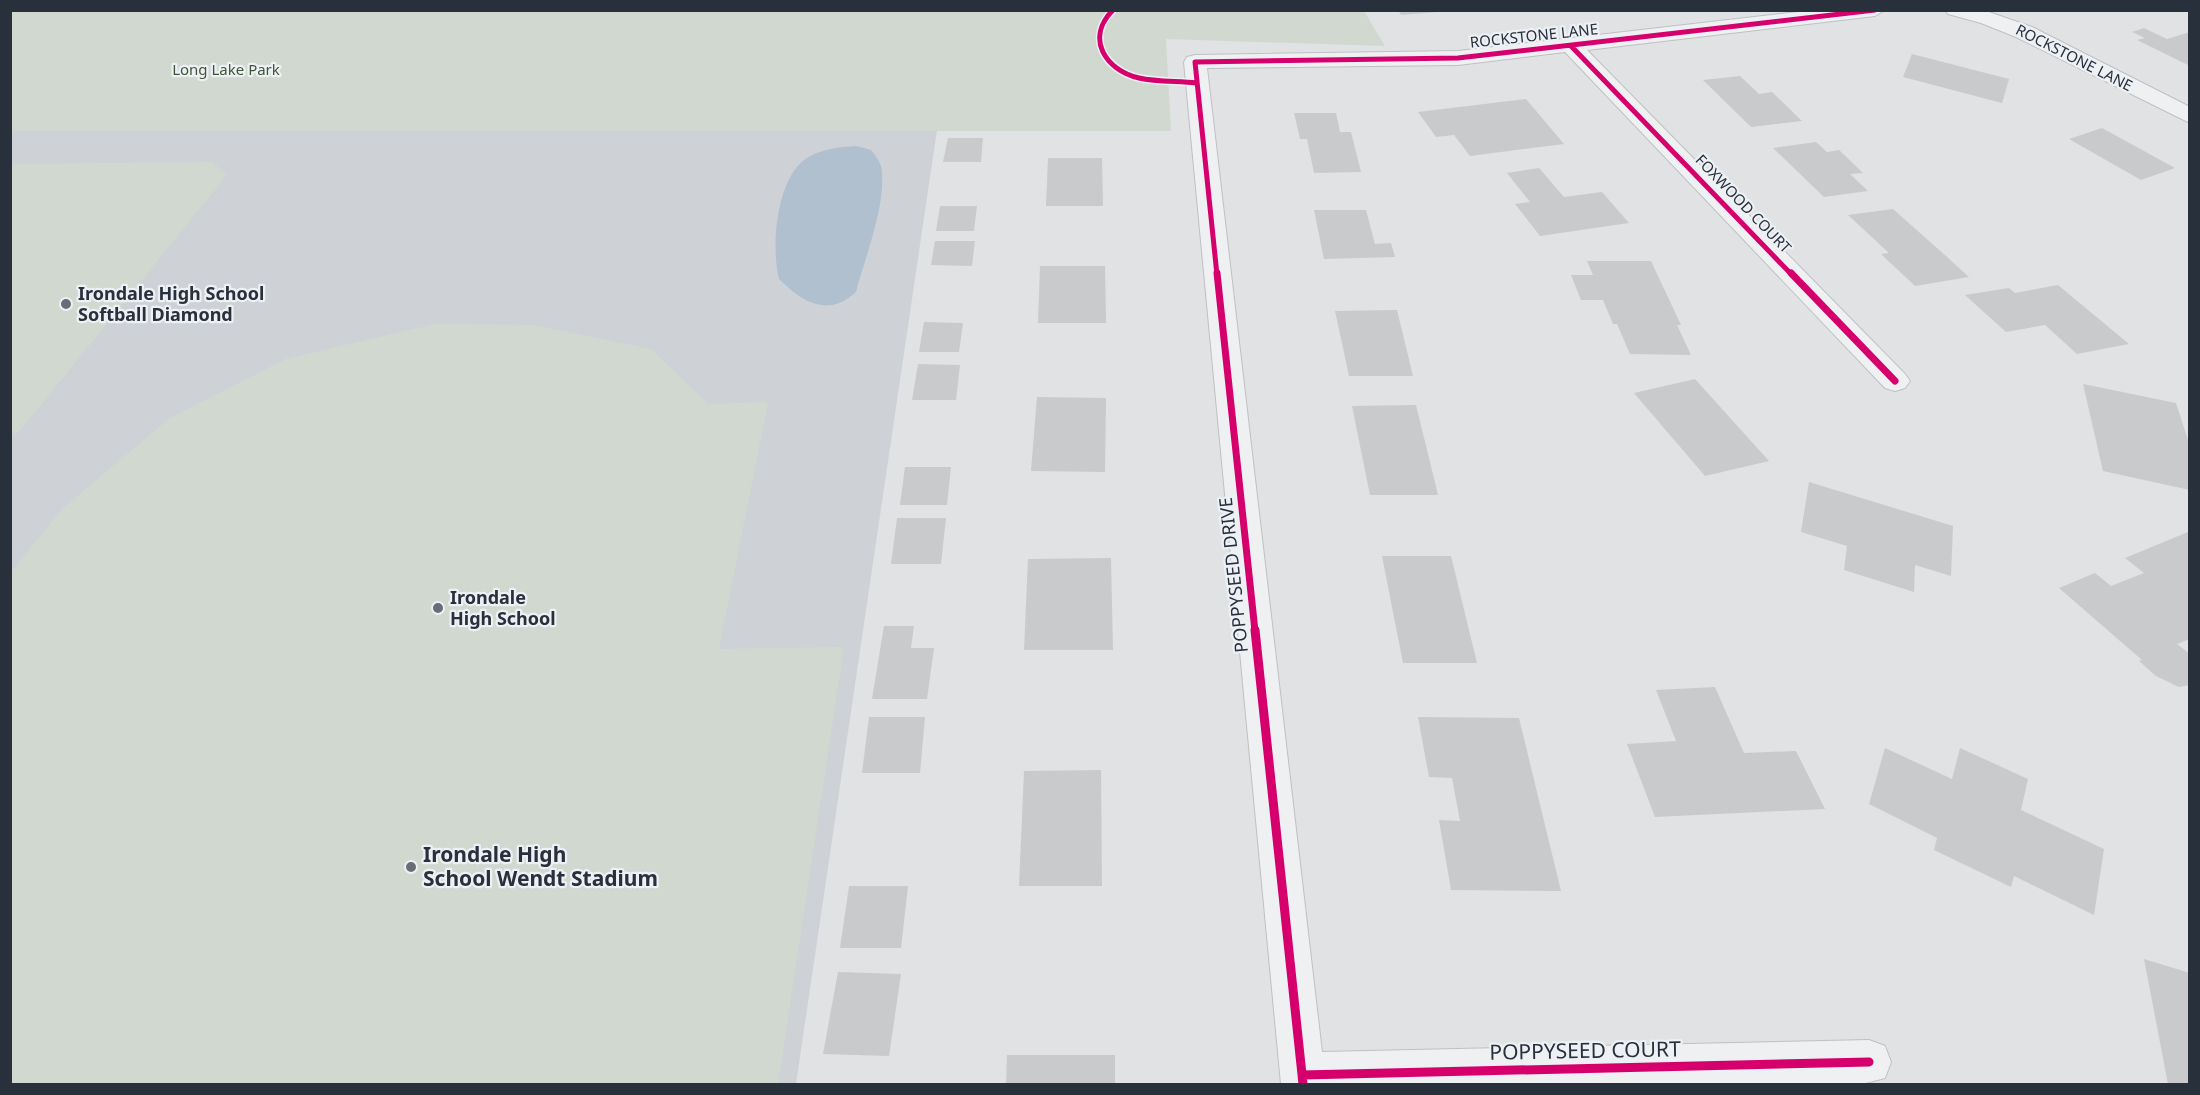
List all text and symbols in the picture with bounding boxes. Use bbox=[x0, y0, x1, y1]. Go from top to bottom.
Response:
street label: ROCKSTONE LANE bbox=[1469, 18, 1599, 52]
street label: ROCKSTONE LANE bbox=[2013, 19, 2136, 95]
park label: Long Lake Park bbox=[172, 59, 280, 79]
street label: FOXWOOD COURT bbox=[1692, 150, 1796, 257]
place label: Irondale High School Softball Diamond bbox=[78, 281, 264, 326]
marker: Irondale High School Softball Diamond bbox=[59, 297, 73, 311]
street label: POPPYSEED DRIVE bbox=[1213, 496, 1253, 654]
place label: Irondale High School bbox=[450, 585, 556, 630]
marker: Irondale High School bbox=[431, 601, 445, 615]
place label: Irondale High School Wendt Stadium bbox=[423, 840, 658, 892]
marker: Irondale High School Wendt Stadium bbox=[404, 860, 418, 874]
street label: POPPYSEED COURT bbox=[1489, 1034, 1681, 1066]

